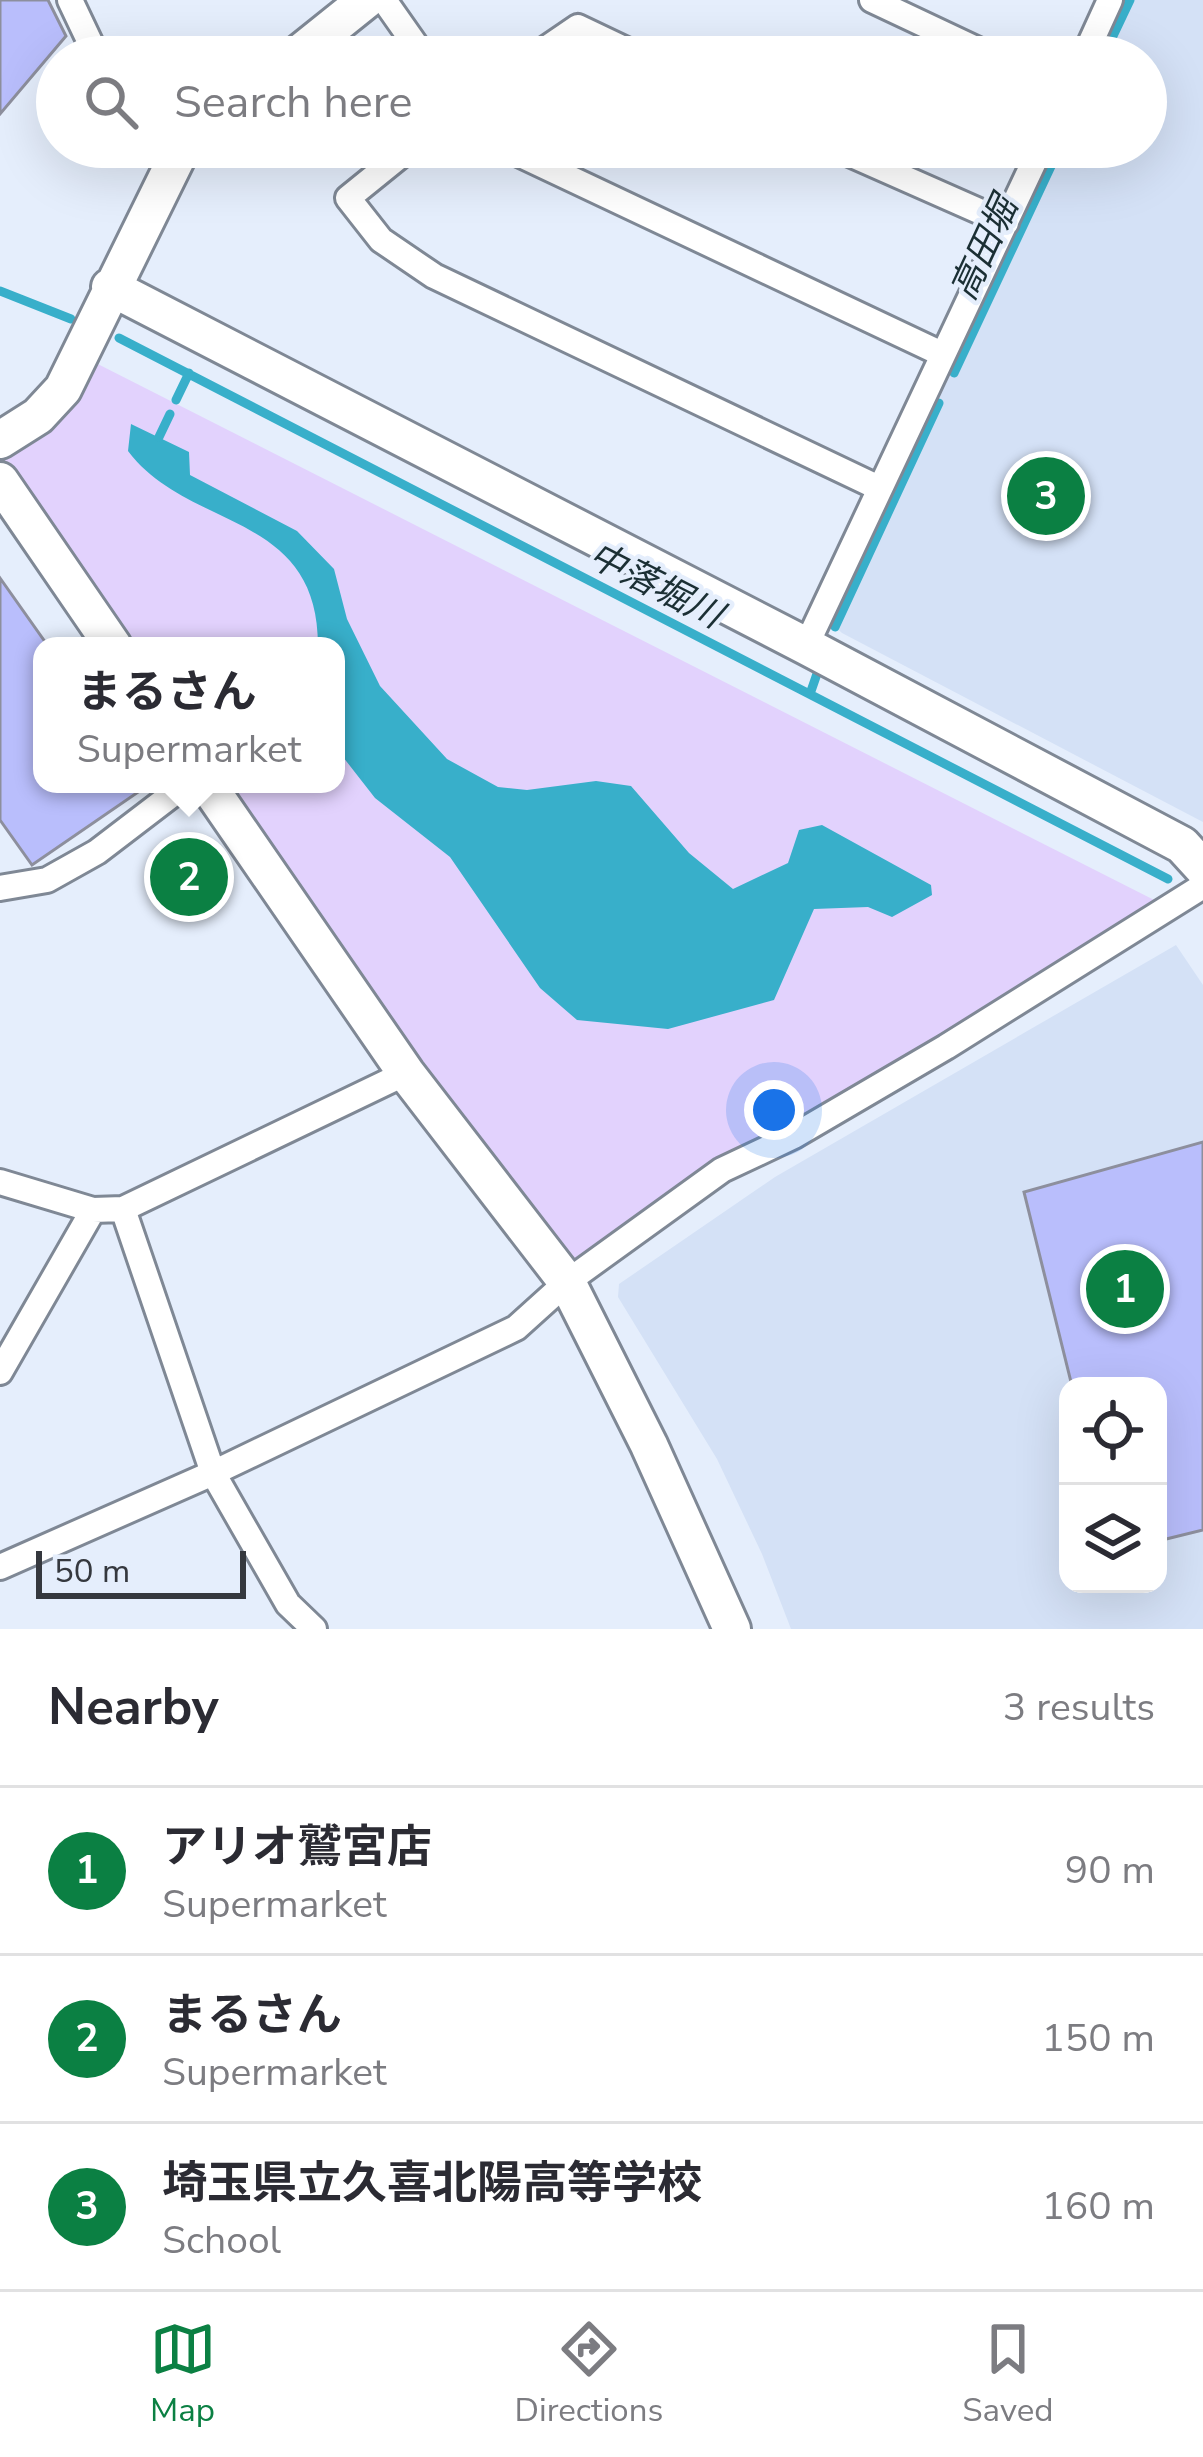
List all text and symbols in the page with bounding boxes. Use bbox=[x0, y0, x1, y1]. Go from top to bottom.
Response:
search box bbox=[36, 36, 1167, 168]
icon: search bbox=[78, 69, 144, 135]
text: Search here bbox=[174, 72, 413, 133]
water label: 高田堀 bbox=[939, 185, 1031, 308]
pin: 3 bbox=[1007, 451, 1085, 541]
water label: 中落堀川 bbox=[580, 531, 734, 642]
popup bbox=[33, 637, 345, 793]
text: まるさん bbox=[77, 662, 257, 723]
text: Supermarket bbox=[77, 723, 301, 776]
pin: 2 bbox=[150, 832, 228, 922]
your location bbox=[744, 1080, 804, 1140]
pin: 1 bbox=[1086, 1244, 1164, 1334]
map controls bbox=[1059, 1377, 1167, 1593]
button: locate bbox=[1059, 1377, 1167, 1485]
button: layers bbox=[1059, 1485, 1167, 1593]
scale bar bbox=[36, 1545, 246, 1598]
text: 50 m bbox=[54, 1549, 130, 1594]
text: Nearby bbox=[48, 1672, 219, 1742]
text: 3 results bbox=[1003, 1681, 1155, 1734]
text: アリオ鷲宮店 bbox=[162, 1817, 432, 1878]
text: 1 bbox=[75, 1844, 99, 1897]
text: 90 m bbox=[1065, 1844, 1155, 1897]
text: Supermarket bbox=[162, 1878, 387, 1931]
text: まるさん bbox=[162, 1985, 342, 2046]
text: 2 bbox=[75, 2012, 99, 2065]
text: 150 m bbox=[1041, 2012, 1155, 2065]
text: Supermarket bbox=[162, 2046, 387, 2099]
text: 埼玉県立久喜北陽高等学校 bbox=[162, 2153, 702, 2214]
text: 3 bbox=[75, 2180, 99, 2233]
text: 160 m bbox=[1041, 2180, 1155, 2233]
text: School bbox=[162, 2214, 281, 2267]
tab: Map bbox=[150, 2316, 216, 2433]
tab: Directions bbox=[515, 2316, 663, 2433]
tab: Saved bbox=[962, 2316, 1053, 2433]

